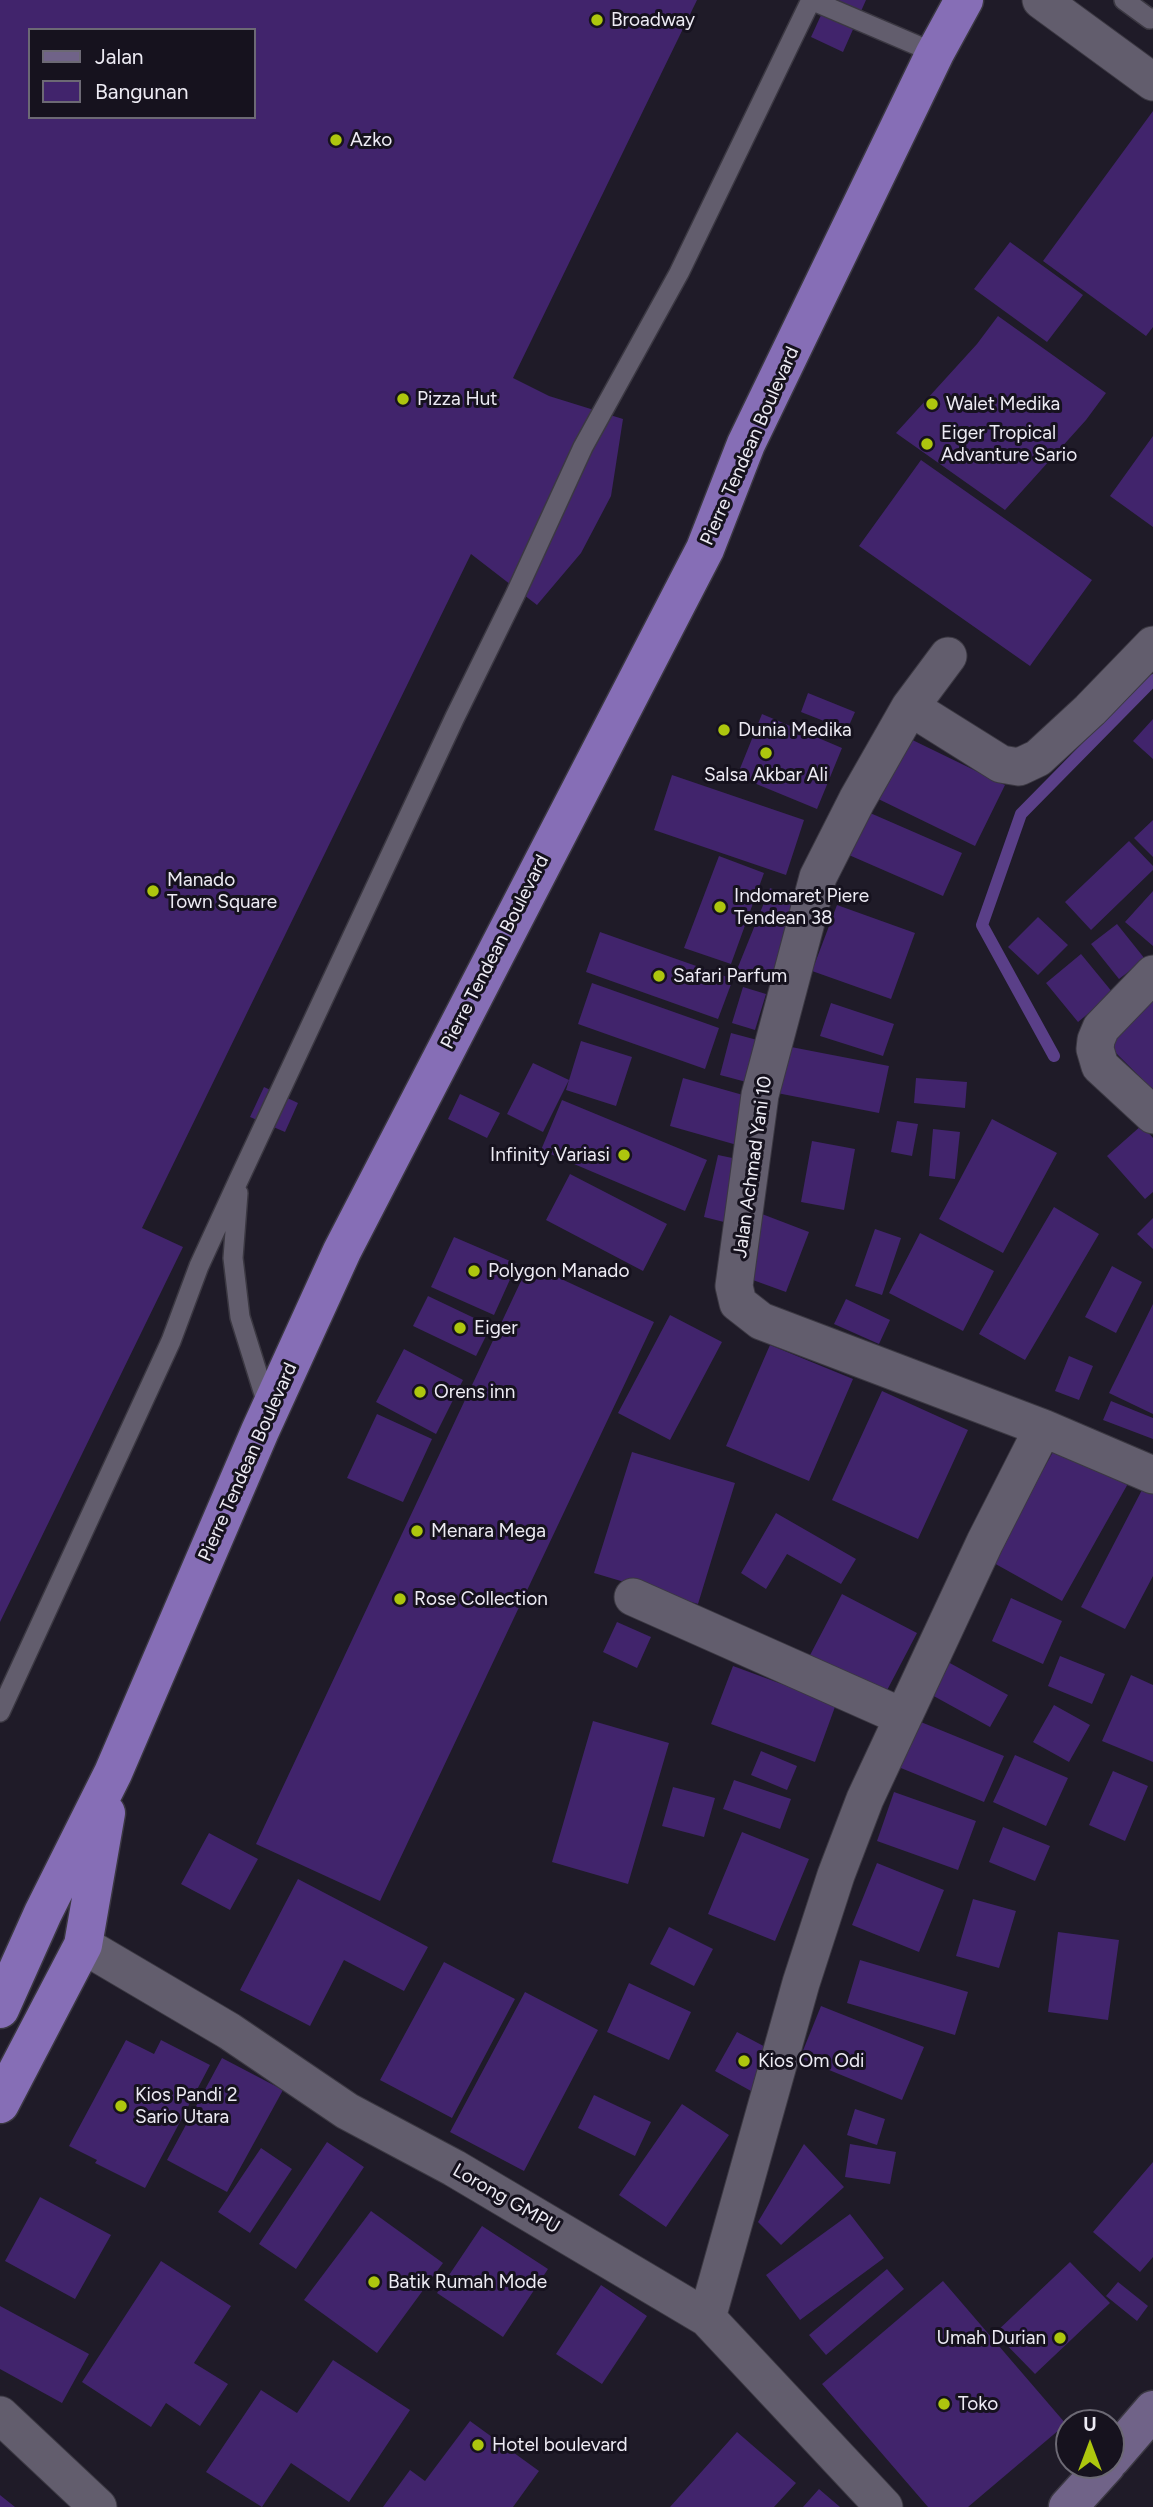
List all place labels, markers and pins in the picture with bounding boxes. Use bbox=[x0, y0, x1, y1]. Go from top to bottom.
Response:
place label: Broadway bbox=[611, 9, 695, 31]
marker: Broadway bbox=[589, 12, 605, 28]
place label: Azko bbox=[350, 129, 392, 151]
marker: Azko bbox=[328, 132, 344, 148]
place label: Pizza Hut bbox=[417, 388, 498, 410]
marker: Pizza Hut bbox=[395, 391, 411, 407]
place label: Walet Medika bbox=[946, 393, 1060, 415]
marker: Walet Medika bbox=[924, 396, 940, 412]
place label: Eiger Tropical Advanture Sario bbox=[941, 422, 1077, 466]
marker: Eiger Tropical Advanture Sario bbox=[919, 436, 935, 452]
place label: Dunia Medika bbox=[738, 719, 852, 741]
marker: Dunia Medika bbox=[716, 722, 732, 738]
marker: Salsa Akbar Ali bbox=[758, 745, 774, 761]
place label: Salsa Akbar Ali bbox=[704, 764, 828, 786]
place label: Manado Town Square bbox=[167, 869, 277, 913]
marker: Manado Town Square bbox=[145, 883, 161, 899]
place label: Indomaret Piere Tendean 38 bbox=[734, 885, 869, 929]
marker: Indomaret Piere Tendean 38 bbox=[712, 899, 728, 915]
place label: Safari Parfum bbox=[673, 965, 787, 987]
marker: Safari Parfum bbox=[651, 968, 667, 984]
place label: Infinity Variasi bbox=[490, 1144, 610, 1166]
marker: Infinity Variasi bbox=[616, 1147, 632, 1163]
place label: Polygon Manado bbox=[488, 1260, 629, 1282]
marker: Polygon Manado bbox=[466, 1263, 482, 1279]
place label: Eiger bbox=[474, 1317, 518, 1339]
marker: Eiger bbox=[452, 1320, 468, 1336]
place label: Orens inn bbox=[434, 1381, 515, 1403]
marker: Orens inn bbox=[412, 1384, 428, 1400]
place label: Menara Mega bbox=[431, 1520, 546, 1542]
marker: Menara Mega bbox=[409, 1523, 425, 1539]
place label: Rose Collection bbox=[414, 1588, 548, 1610]
marker: Rose Collection bbox=[392, 1591, 408, 1607]
place label: Kios Om Odi bbox=[758, 2050, 864, 2072]
marker: Kios Om Odi bbox=[736, 2053, 752, 2069]
place label: Kios Pandi 2 Sario Utara bbox=[135, 2084, 238, 2128]
marker: Kios Pandi 2 Sario Utara bbox=[113, 2098, 129, 2114]
place label: Batik Rumah Mode bbox=[388, 2271, 547, 2293]
marker: Batik Rumah Mode bbox=[366, 2274, 382, 2290]
place label: Umah Durian bbox=[937, 2327, 1046, 2349]
marker: Umah Durian bbox=[1052, 2330, 1068, 2346]
place label: Toko bbox=[958, 2393, 998, 2415]
marker: Toko bbox=[936, 2396, 952, 2412]
place label: Hotel boulevard bbox=[492, 2434, 628, 2456]
marker: Hotel boulevard bbox=[470, 2437, 486, 2453]

